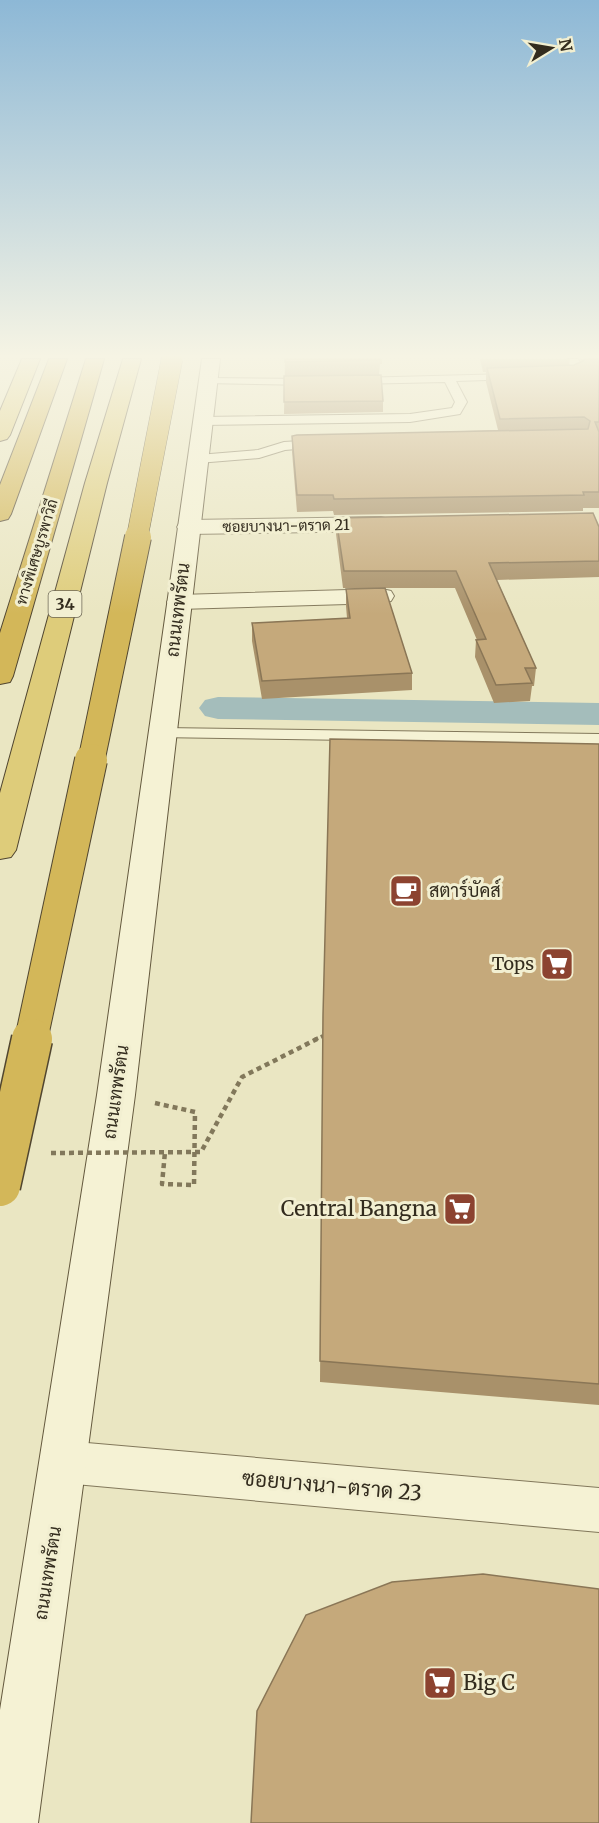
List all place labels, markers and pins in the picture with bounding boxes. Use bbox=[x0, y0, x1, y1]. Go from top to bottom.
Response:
cafe icon: สตาร์บัคส์ bbox=[388, 873, 424, 909]
place label: สตาร์บัคส์ bbox=[429, 878, 501, 902]
supermarket icon: Tops bbox=[539, 946, 575, 982]
place label: Tops bbox=[492, 952, 534, 975]
supermarket icon: Central Bangna bbox=[442, 1191, 478, 1227]
place label: Central Bangna bbox=[281, 1195, 437, 1222]
supermarket icon: Big C bbox=[422, 1665, 458, 1701]
place label: Big C bbox=[463, 1669, 515, 1696]

